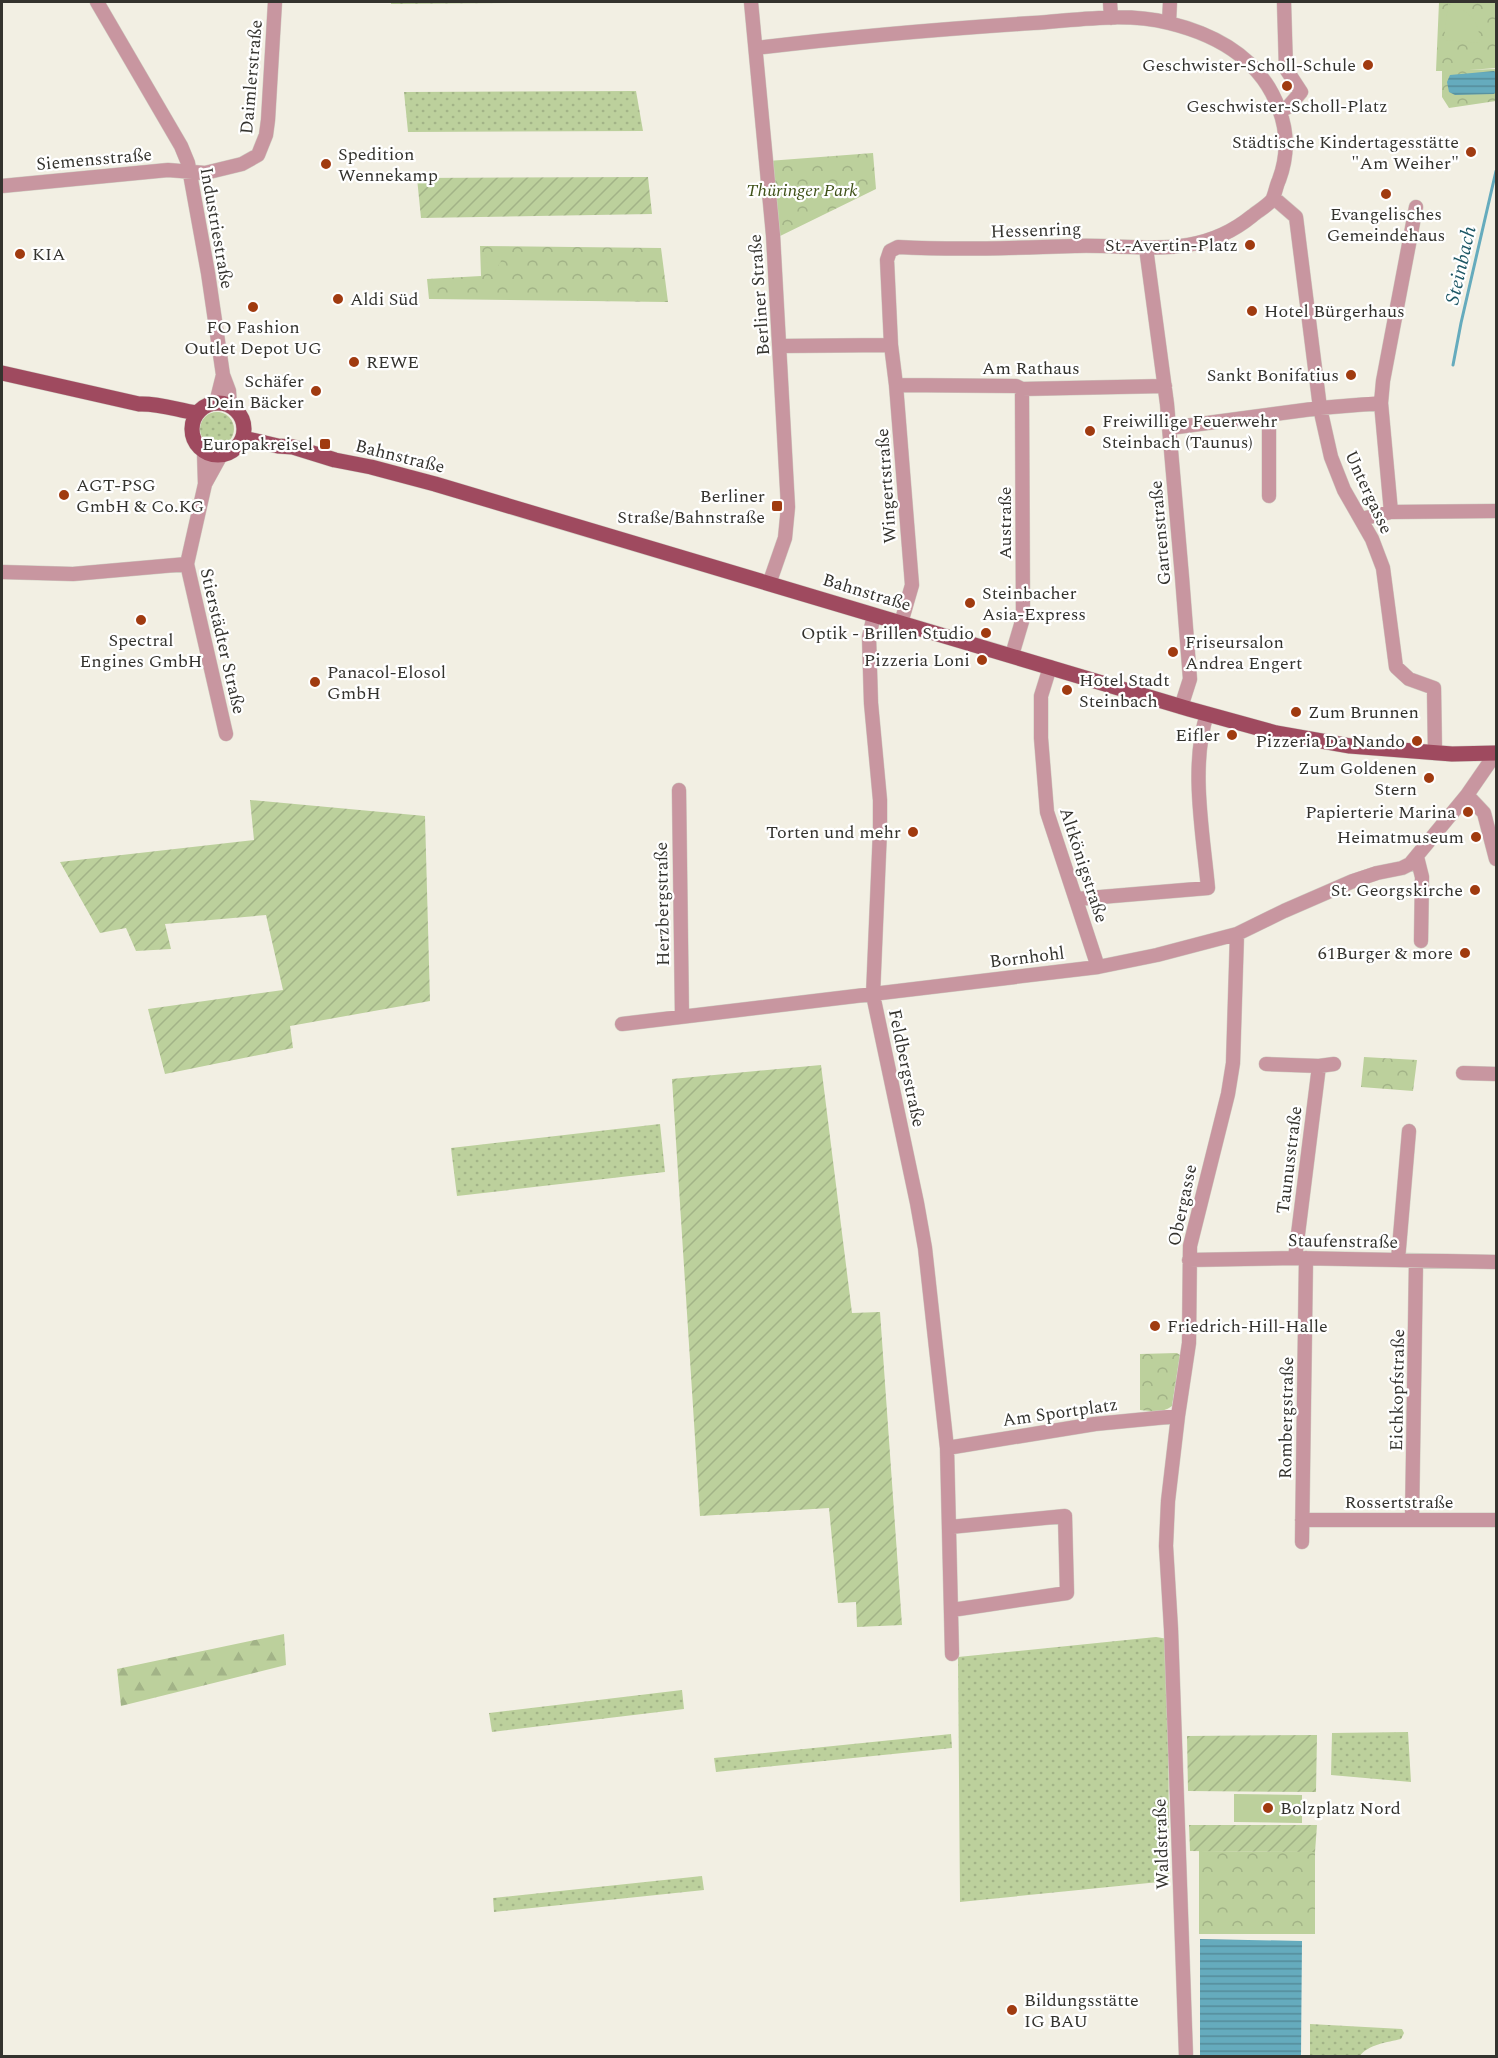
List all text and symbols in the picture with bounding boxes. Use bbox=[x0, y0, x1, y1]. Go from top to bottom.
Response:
street label: Daimlerstraße bbox=[233, 19, 270, 135]
place label: Geschwister-Scholl-Schule bbox=[1142, 52, 1356, 79]
marker: Geschwister-Scholl-Schule bbox=[1361, 58, 1375, 72]
marker: Geschwister-Scholl-Platz bbox=[1280, 79, 1294, 93]
place label: Geschwister-Scholl-Platz bbox=[1186, 93, 1388, 120]
place label: Städtische Kindertagesstätte "Am Weiher" bbox=[1232, 129, 1459, 177]
street label: Siemensstraße bbox=[35, 141, 153, 178]
place label: Spedition Wennekamp bbox=[338, 141, 438, 189]
marker: Städtische Kindertagesstätte "Am Weiher" bbox=[1464, 145, 1478, 159]
marker: Spedition Wennekamp bbox=[319, 157, 333, 171]
street label: Industriestraße bbox=[193, 165, 240, 291]
park label: Thüringer Park bbox=[746, 177, 858, 204]
marker: Evangelisches Gemeindehaus bbox=[1379, 187, 1393, 201]
place label: Evangelisches Gemeindehaus bbox=[1327, 201, 1445, 249]
street label: Hessenring bbox=[990, 215, 1082, 246]
water label: Steinbach bbox=[1437, 223, 1485, 307]
place label: St.-Avertin-Platz bbox=[1105, 232, 1238, 259]
street label: Berliner Straße bbox=[742, 233, 777, 357]
marker: St.-Avertin-Platz bbox=[1243, 238, 1257, 252]
place label: KIA bbox=[32, 241, 65, 268]
marker: KIA bbox=[13, 247, 27, 261]
place label: Aldi Süd bbox=[350, 286, 419, 313]
marker: Aldi Süd bbox=[331, 292, 345, 306]
place label: Hotel Bürgerhaus bbox=[1264, 298, 1405, 325]
marker: FO Fashion Outlet Depot UG bbox=[246, 300, 260, 314]
marker: Hotel Bürgerhaus bbox=[1245, 304, 1259, 318]
place label: FO Fashion Outlet Depot UG bbox=[184, 314, 322, 362]
place label: REWE bbox=[366, 349, 419, 376]
marker: REWE bbox=[347, 355, 361, 369]
street label: Am Rathaus bbox=[982, 355, 1080, 382]
place label: Sankt Bonifatius bbox=[1207, 362, 1339, 389]
place label: Schäfer Dein Bäcker bbox=[206, 368, 304, 416]
marker: Sankt Bonifatius bbox=[1344, 368, 1358, 382]
marker: Schäfer Dein Bäcker bbox=[309, 384, 323, 398]
place label: Freiwillige Feuerwehr Steinbach (Taunus) bbox=[1102, 408, 1277, 456]
marker: Freiwillige Feuerwehr Steinbach (Taunus) bbox=[1083, 424, 1097, 438]
street label: Wingertstraße bbox=[869, 428, 904, 544]
place label: Europakreisel bbox=[202, 431, 313, 458]
street label: Bahnstraße bbox=[352, 432, 447, 481]
marker: Europakreisel bbox=[318, 437, 332, 451]
street label: Untergasse bbox=[1337, 446, 1400, 538]
place label: AGT-PSG GmbH & Co.KG bbox=[76, 472, 204, 520]
street label: Gartenstraße bbox=[1142, 479, 1179, 587]
place label: Berliner Straße/Bahnstraße bbox=[617, 483, 765, 531]
street label: Austraße bbox=[992, 486, 1019, 560]
marker: AGT-PSG GmbH & Co.KG bbox=[57, 488, 71, 502]
marker: Berliner Straße/Bahnstraße bbox=[770, 499, 784, 513]
street label: Stierstädter Straße bbox=[193, 565, 252, 717]
street label: Bahnstraße bbox=[819, 566, 914, 619]
place label: Steinbacher Asia-Express bbox=[982, 580, 1086, 628]
marker: Steinbacher Asia-Express bbox=[963, 596, 977, 610]
marker: Spectral Engines GmbH bbox=[134, 613, 148, 627]
place label: Optik - Brillen Studio bbox=[801, 620, 974, 647]
marker: Optik - Brillen Studio bbox=[979, 626, 993, 640]
place label: Spectral Engines GmbH bbox=[80, 627, 202, 675]
place label: Friseursalon Andrea Engert bbox=[1185, 629, 1302, 677]
marker: Friseursalon Andrea Engert bbox=[1166, 645, 1180, 659]
place label: Pizzeria Loni bbox=[864, 647, 970, 674]
marker: Pizzeria Loni bbox=[975, 653, 989, 667]
place label: Panacol-Elosol GmbH bbox=[327, 659, 446, 707]
place label: Hotel Stadt Steinbach bbox=[1079, 667, 1170, 715]
marker: Panacol-Elosol GmbH bbox=[308, 675, 322, 689]
marker: Hotel Stadt Steinbach bbox=[1060, 683, 1074, 697]
place label: Zum Brunnen bbox=[1308, 699, 1419, 726]
marker: Zum Brunnen bbox=[1289, 705, 1303, 719]
place label: Eifler bbox=[1175, 722, 1220, 749]
marker: Eifler bbox=[1225, 728, 1239, 742]
place label: Pizzeria Da Nando bbox=[1255, 728, 1405, 755]
marker: Pizzeria Da Nando bbox=[1410, 734, 1424, 748]
place label: Zum Goldenen Stern bbox=[1298, 755, 1417, 803]
marker: Zum Goldenen Stern bbox=[1422, 771, 1436, 785]
place label: Papierterie Marina bbox=[1305, 799, 1456, 826]
street label: Altkönigstraße bbox=[1052, 804, 1115, 926]
marker: Papierterie Marina bbox=[1461, 805, 1475, 819]
place label: Torten und mehr bbox=[766, 819, 901, 846]
place label: Heimatmuseum bbox=[1337, 824, 1464, 851]
marker: Torten und mehr bbox=[906, 825, 920, 839]
marker: Heimatmuseum bbox=[1469, 830, 1483, 844]
street label: Herzbergstraße bbox=[648, 842, 677, 966]
place label: St. Georgskirche bbox=[1331, 877, 1463, 904]
marker: St. Georgskirche bbox=[1468, 883, 1482, 897]
street label: Bornhohl bbox=[988, 940, 1066, 975]
place label: 61Burger & more bbox=[1318, 940, 1453, 967]
marker: 61Burger & more bbox=[1458, 946, 1472, 960]
street label: Feldbergstraße bbox=[881, 1007, 932, 1130]
street label: Taunusstraße bbox=[1269, 1105, 1309, 1215]
street label: Obergasse bbox=[1161, 1162, 1204, 1249]
street label: Staufenstraße bbox=[1288, 1227, 1398, 1256]
place label: Friedrich-Hill-Halle bbox=[1167, 1313, 1328, 1340]
marker: Friedrich-Hill-Halle bbox=[1148, 1319, 1162, 1333]
street label: Eichkopfstraße bbox=[1383, 1329, 1412, 1451]
street label: Rombergstraße bbox=[1272, 1357, 1301, 1479]
street label: Am Sportplatz bbox=[1001, 1391, 1119, 1434]
street label: Rossertstraße bbox=[1344, 1489, 1454, 1516]
place label: Bolzplatz Nord bbox=[1280, 1795, 1401, 1822]
street label: Waldstraße bbox=[1146, 1798, 1177, 1890]
marker: Bolzplatz Nord bbox=[1261, 1801, 1275, 1815]
place label: Bildungsstätte IG BAU bbox=[1024, 1987, 1139, 2035]
marker: Bildungsstätte IG BAU bbox=[1005, 2003, 1019, 2017]

